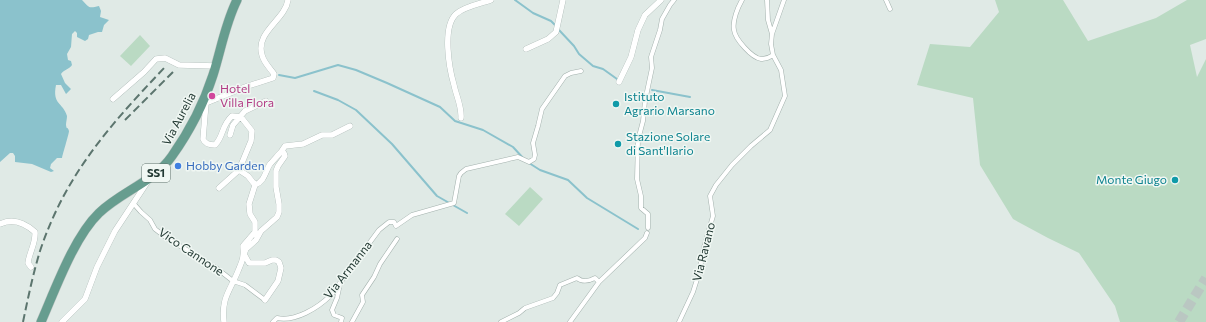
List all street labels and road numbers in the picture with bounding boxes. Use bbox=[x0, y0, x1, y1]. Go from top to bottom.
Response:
street label: Via Aurelia bbox=[158, 90, 198, 147]
road number: SS1 bbox=[142, 164, 170, 182]
street label: Via Ravano bbox=[689, 221, 717, 283]
street label: Vico Cannone bbox=[156, 224, 227, 278]
street label: Via Armanna bbox=[320, 238, 374, 301]

